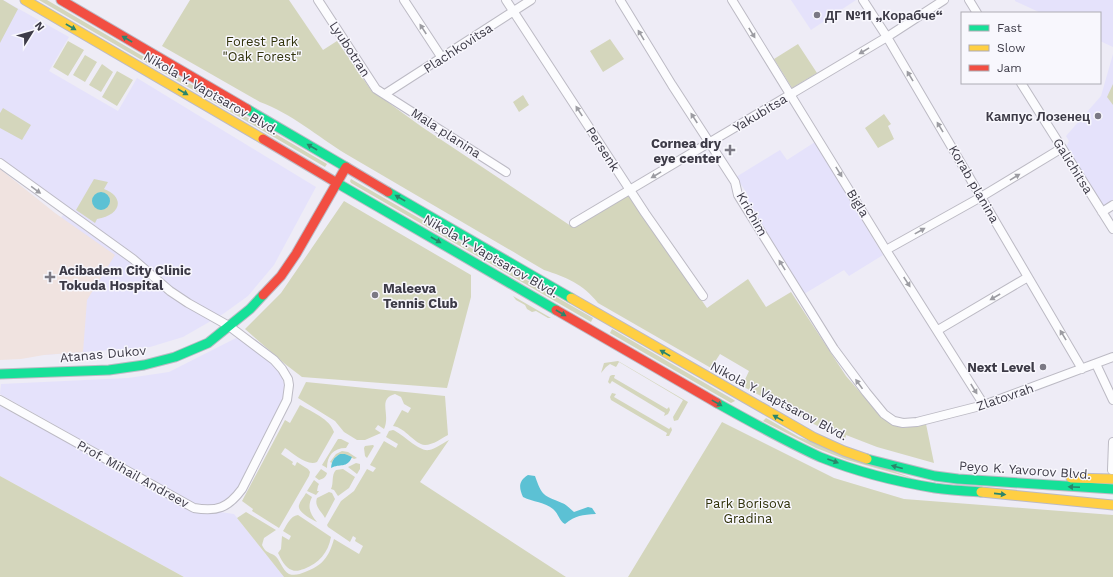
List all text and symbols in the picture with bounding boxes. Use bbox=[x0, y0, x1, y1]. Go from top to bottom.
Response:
place label: ДГ №11 „Корабче“ bbox=[825, 8, 943, 23]
marker: ДГ №11 „Корабче“ bbox=[812, 10, 822, 20]
north arrow bbox=[12, 12, 52, 52]
legend bbox=[961, 12, 1101, 84]
street label: Lyubotran bbox=[327, 18, 373, 80]
text: N bbox=[32, 19, 47, 33]
street label: Plachkovitsa bbox=[421, 20, 496, 76]
text: Fast bbox=[997, 21, 1022, 35]
one-way arrow bbox=[65, 23, 77, 30]
one-way arrow bbox=[419, 24, 427, 34]
one-way arrow bbox=[748, 28, 756, 38]
one-way arrow bbox=[638, 29, 645, 41]
park label: Forest Park "Oak Forest" bbox=[223, 34, 302, 64]
one-way arrow bbox=[122, 35, 132, 43]
text: Slow bbox=[997, 41, 1025, 55]
street label: Nikola Y. Vaptsarov Blvd. bbox=[141, 48, 281, 138]
one-way arrow bbox=[858, 48, 870, 55]
text: Jam bbox=[997, 61, 1022, 75]
one-way arrow bbox=[907, 70, 914, 82]
one-way arrow bbox=[177, 89, 189, 96]
street label: Yakubitsa bbox=[730, 91, 790, 135]
street label: Mala planina bbox=[408, 105, 484, 161]
one-way arrow bbox=[575, 105, 582, 117]
place label: Кампус Лозенец bbox=[986, 109, 1090, 124]
marker: Кампус Лозенец bbox=[1093, 111, 1103, 121]
one-way arrow bbox=[690, 113, 697, 124]
one-way arrow bbox=[937, 121, 944, 133]
street label: Persenk bbox=[583, 124, 623, 175]
street label: Galichitsa bbox=[1050, 135, 1096, 197]
place label: Cornea dry eye center bbox=[651, 136, 722, 166]
street label: Korab planina bbox=[946, 142, 1003, 226]
one-way arrow bbox=[306, 143, 318, 150]
marker: Cornea dry eye center bbox=[724, 144, 736, 156]
one-way arrow bbox=[835, 166, 842, 178]
one-way arrow bbox=[651, 171, 661, 179]
one-way arrow bbox=[1010, 173, 1020, 181]
one-way arrow bbox=[31, 185, 41, 193]
street label: Bigla bbox=[844, 186, 873, 220]
street label: Krichim bbox=[733, 189, 771, 239]
one-way arrow bbox=[394, 195, 406, 202]
street label: Nikola Y. Vaptsarov Blvd. bbox=[421, 211, 561, 301]
one-way arrow bbox=[914, 228, 926, 235]
one-way arrow bbox=[430, 236, 442, 243]
one-way arrow bbox=[778, 260, 786, 270]
place label: Acibadem City Clinic Tokuda Hospital bbox=[59, 263, 192, 293]
marker: Acibadem City Clinic Tokuda Hospital bbox=[44, 271, 56, 283]
one-way arrow bbox=[903, 276, 910, 288]
place label: Maleeva Tennis Club bbox=[383, 281, 458, 311]
marker: Maleeva Tennis Club bbox=[370, 290, 380, 300]
one-way arrow bbox=[989, 293, 1001, 300]
one-way arrow bbox=[555, 309, 567, 316]
one-way arrow bbox=[1059, 329, 1066, 341]
street label: Atanas Dukov bbox=[59, 343, 147, 365]
one-way arrow bbox=[659, 349, 671, 356]
street label: Nikola Y. Vaptsarov Blvd. bbox=[708, 358, 850, 444]
place label: Next Level bbox=[967, 360, 1036, 375]
marker: Next Level bbox=[1038, 362, 1048, 372]
one-way arrow bbox=[855, 378, 863, 389]
street label: Zlatovrah bbox=[974, 380, 1036, 414]
one-way arrow bbox=[971, 383, 978, 395]
one-way arrow bbox=[711, 400, 723, 407]
one-way arrow bbox=[772, 414, 784, 421]
street label: Prof. Mihail Andreev bbox=[75, 437, 192, 511]
one-way arrow bbox=[828, 458, 840, 464]
street label: Peyo K. Yavorov Blvd. bbox=[959, 458, 1091, 482]
one-way arrow bbox=[891, 464, 903, 470]
one-way arrow bbox=[1068, 483, 1080, 490]
one-way arrow bbox=[994, 490, 1006, 497]
park label: Park Borisova Gradina bbox=[705, 496, 792, 526]

